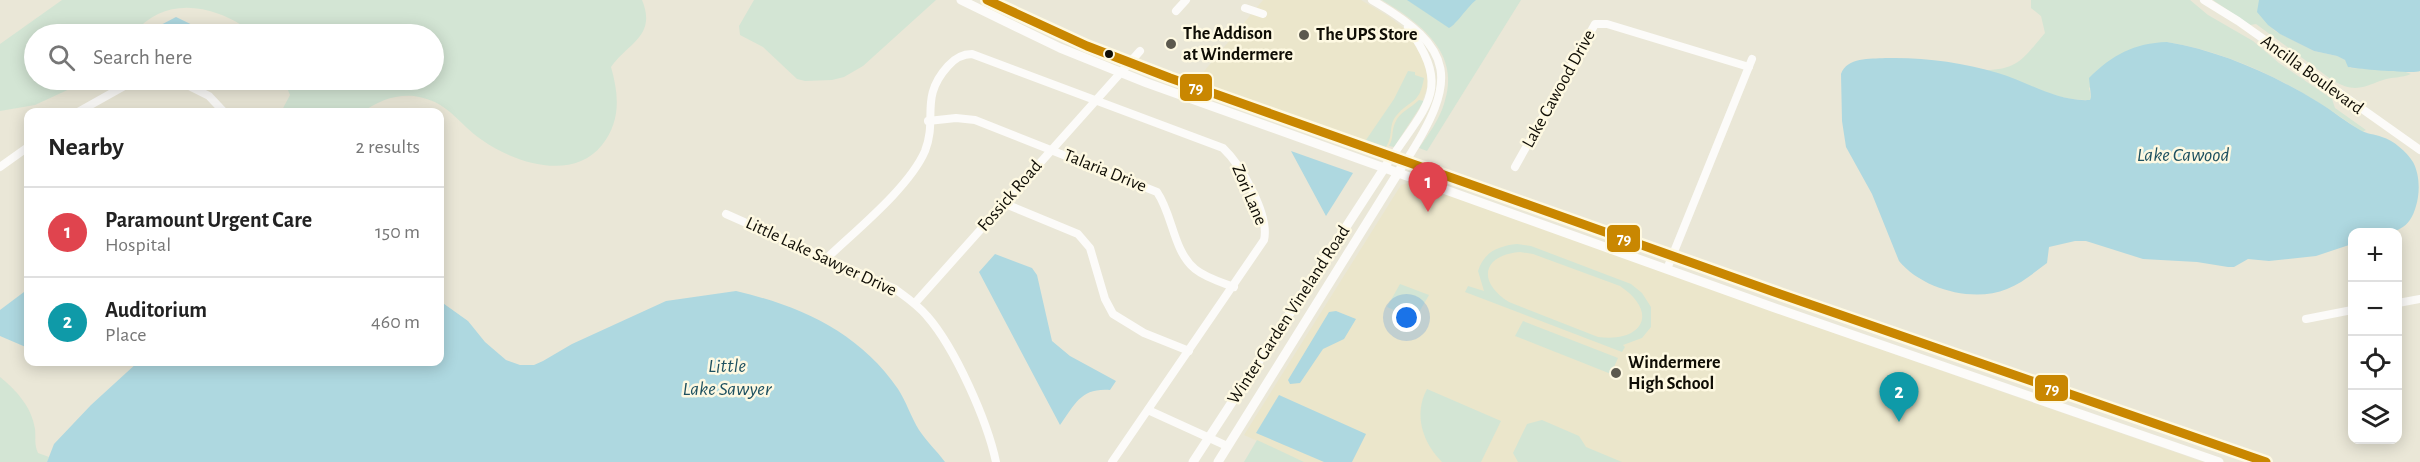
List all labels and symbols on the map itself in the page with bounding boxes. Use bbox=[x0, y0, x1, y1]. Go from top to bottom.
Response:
place label: The Addison at Windermere bbox=[1183, 25, 1293, 64]
place label: The UPS Store bbox=[1316, 26, 1418, 44]
street label: Lake Cawood Drive bbox=[1519, 27, 1599, 151]
marker: The UPS Store bbox=[1297, 28, 1311, 42]
street label: Ancilla Boulevard bbox=[2257, 32, 2367, 118]
marker: The Addison at Windermere bbox=[1164, 37, 1178, 51]
unlabelled marker bbox=[1103, 48, 1115, 60]
line badge: 79 bbox=[1179, 73, 1213, 102]
text: 79 bbox=[1189, 80, 1204, 96]
water label: Lake Cawood bbox=[2137, 145, 2230, 165]
street label: Talaria Drive bbox=[1061, 146, 1149, 196]
street label: Fossick Road bbox=[974, 157, 1046, 235]
street label: Zori Lane bbox=[1228, 162, 1270, 228]
pin: 1 bbox=[1408, 162, 1448, 212]
street label: Little Lake Sawyer Drive bbox=[743, 214, 899, 300]
street label: Winter Garden Vineland Road bbox=[1225, 223, 1353, 407]
line badge: 79 bbox=[1606, 224, 1641, 253]
text: 79 bbox=[1617, 231, 1632, 247]
your location bbox=[1392, 303, 1421, 332]
place label: Windermere High School bbox=[1628, 354, 1720, 393]
water label: Little Lake Sawyer bbox=[683, 356, 772, 399]
marker: Windermere High School bbox=[1609, 366, 1623, 380]
pin: 2 bbox=[1880, 372, 1918, 422]
line badge: 79 bbox=[2034, 374, 2069, 402]
text: 79 bbox=[2045, 381, 2060, 397]

